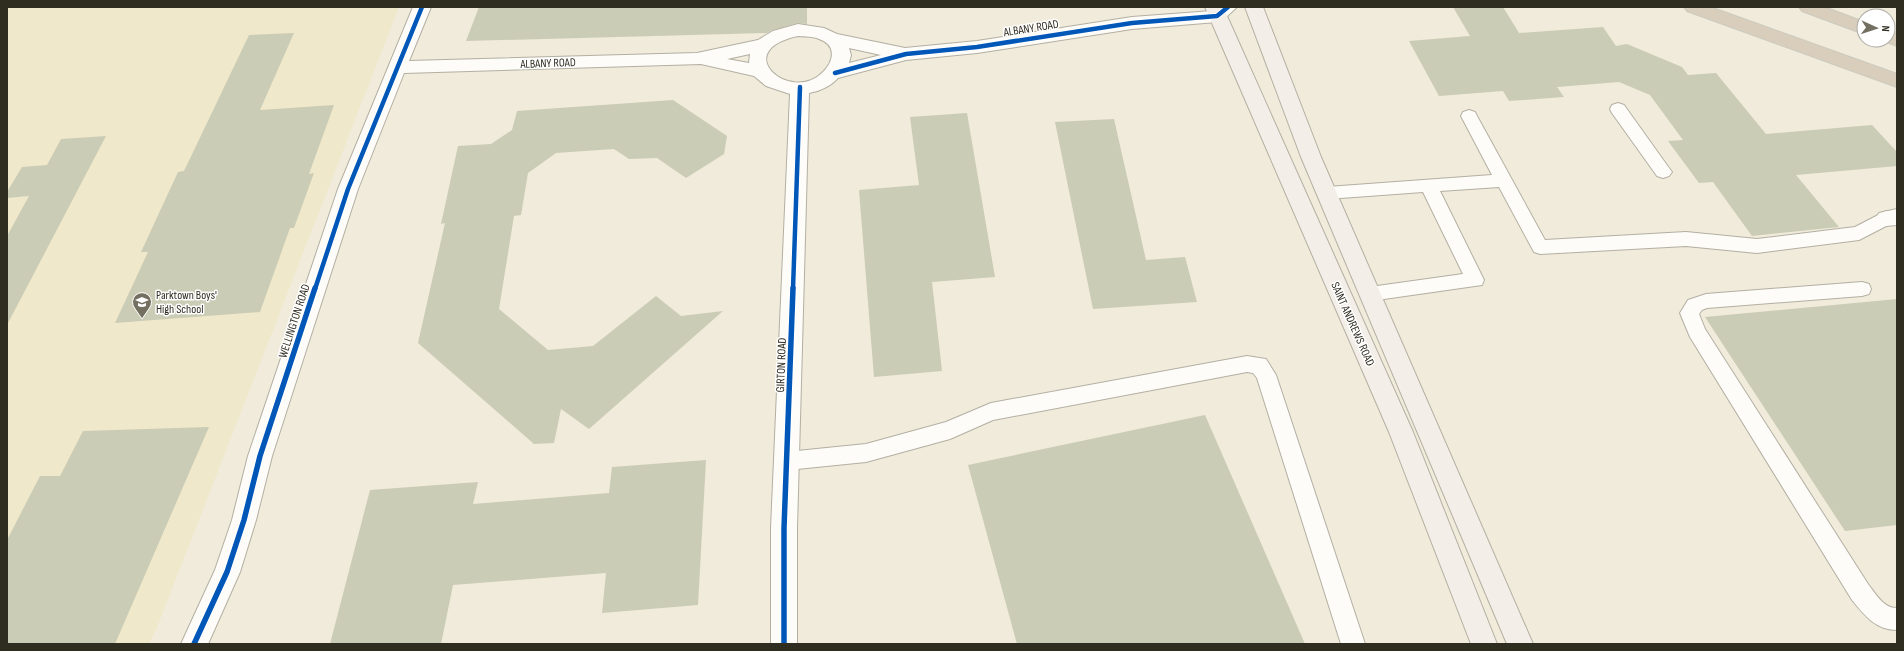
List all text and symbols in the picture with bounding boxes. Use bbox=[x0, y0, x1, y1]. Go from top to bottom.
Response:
north arrow bbox=[1856, 8, 1896, 48]
street label: ALBANY ROAD bbox=[1002, 17, 1060, 40]
text: N bbox=[1879, 25, 1892, 32]
street label: ALBANY ROAD bbox=[519, 55, 576, 72]
street label: SAINT ANDREWS ROAD bbox=[1327, 280, 1378, 369]
street label: WELLINGTON ROAD bbox=[275, 282, 314, 360]
place label: Parktown Boys' High School bbox=[156, 288, 217, 317]
school or university icon: Parktown Boys' High School bbox=[131, 291, 153, 319]
street label: GIRTON ROAD bbox=[773, 337, 790, 393]

